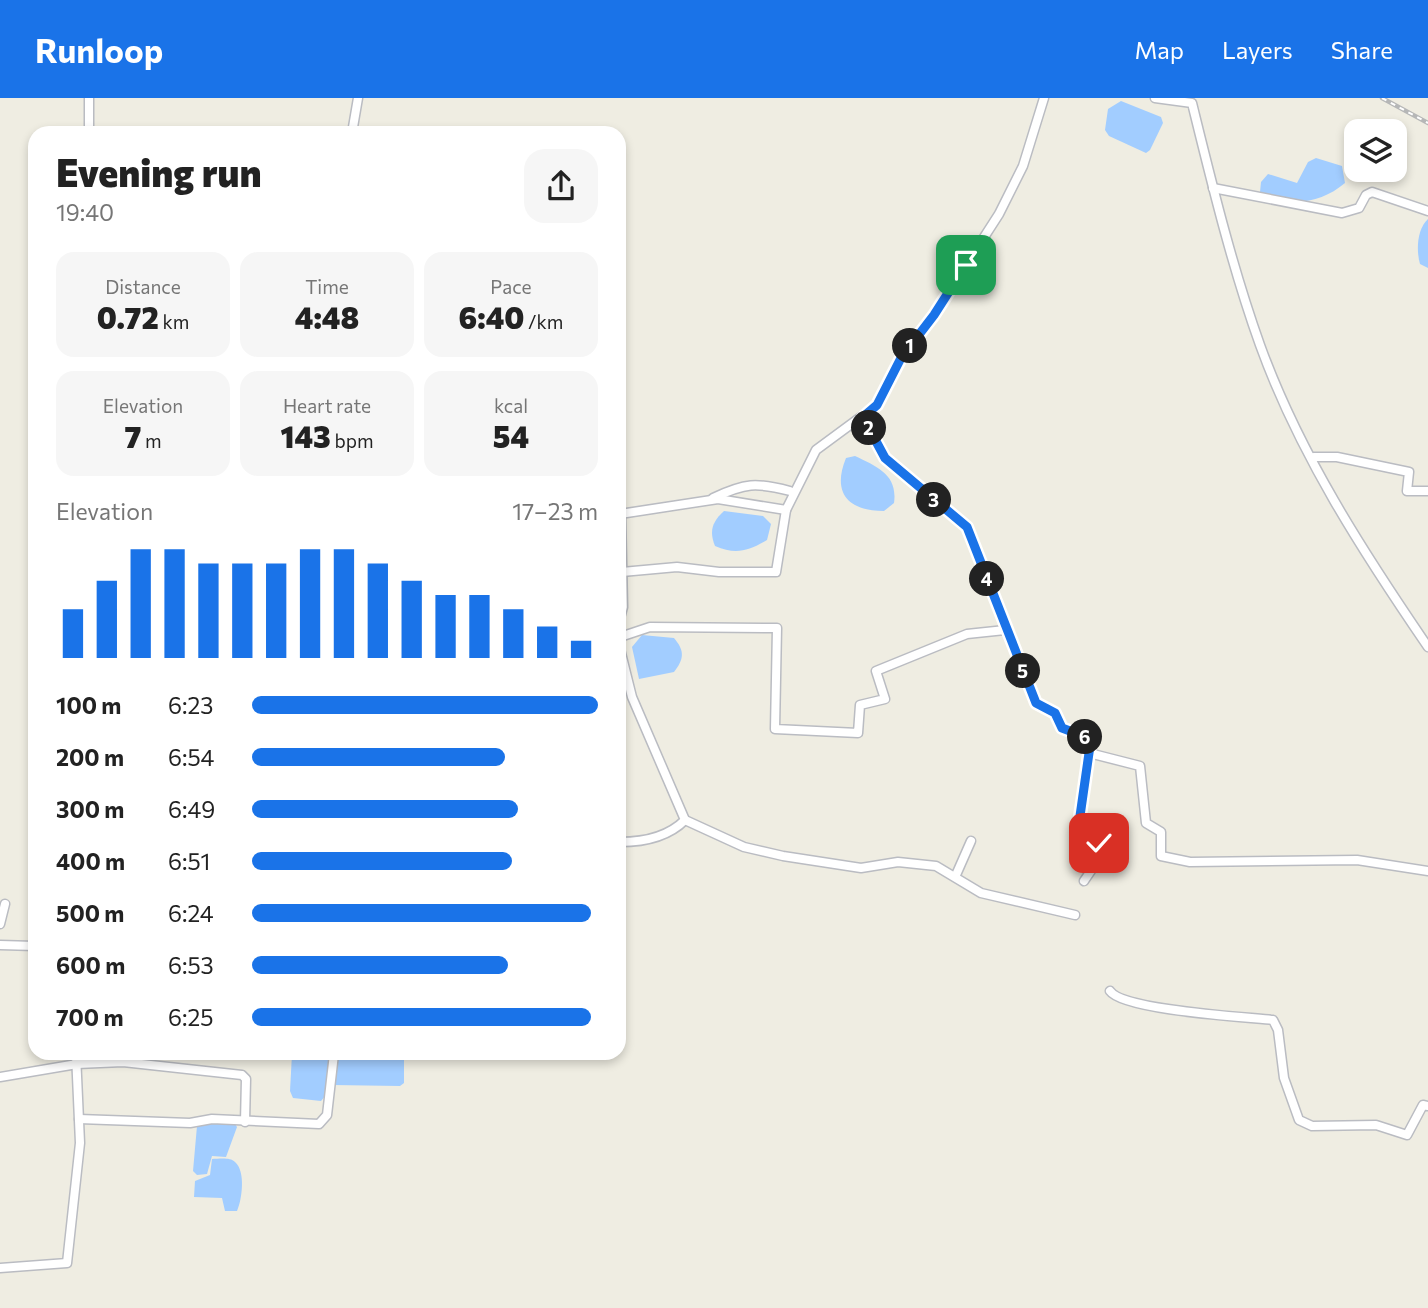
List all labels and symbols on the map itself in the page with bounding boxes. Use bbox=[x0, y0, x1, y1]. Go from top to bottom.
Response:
pin bbox=[936, 235, 996, 295]
pin: 1 bbox=[892, 328, 928, 364]
pin: 2 bbox=[852, 410, 886, 446]
pin: 3 bbox=[916, 482, 951, 518]
pin: 4 bbox=[970, 561, 1004, 596]
pin: 5 bbox=[1006, 654, 1040, 688]
pin: 6 bbox=[1068, 720, 1102, 754]
pin bbox=[1069, 813, 1129, 873]

